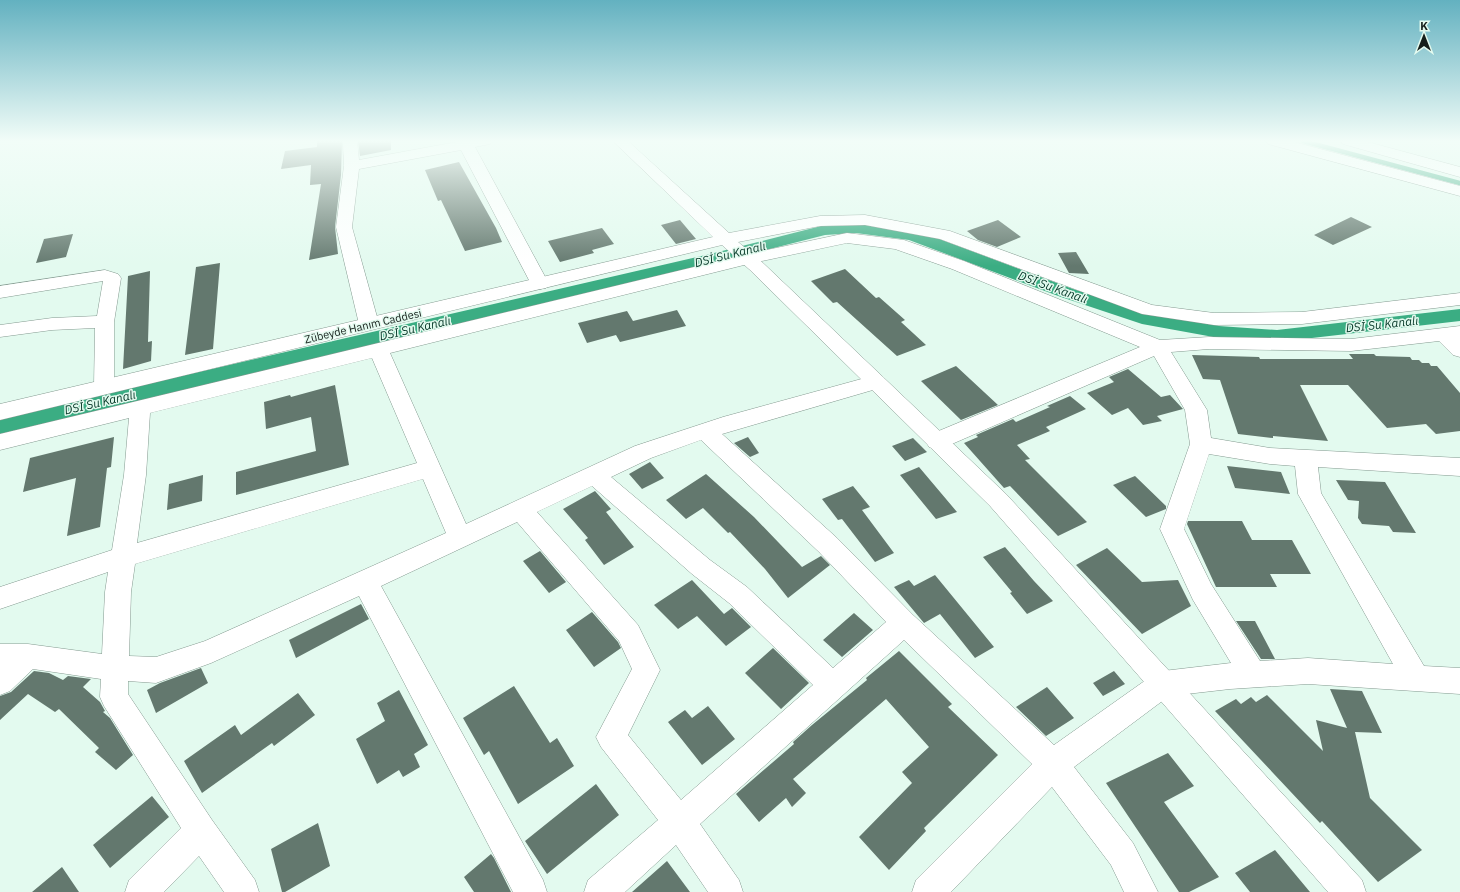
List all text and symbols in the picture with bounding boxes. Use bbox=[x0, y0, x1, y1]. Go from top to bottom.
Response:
north arrow bbox=[1404, 16, 1444, 56]
text: K bbox=[1420, 19, 1428, 33]
water label: DSİ Su Kanalı bbox=[693, 238, 767, 270]
water label: DSİ Su Kanalı bbox=[1016, 268, 1090, 306]
street label: Zübeyde Hanım Caddesi bbox=[303, 306, 423, 346]
water label: DSİ Su Kanalı bbox=[378, 313, 452, 343]
water label: DSİ Su Kanalı bbox=[1345, 313, 1419, 335]
water label: DSİ Su Kanalı bbox=[63, 387, 137, 417]

